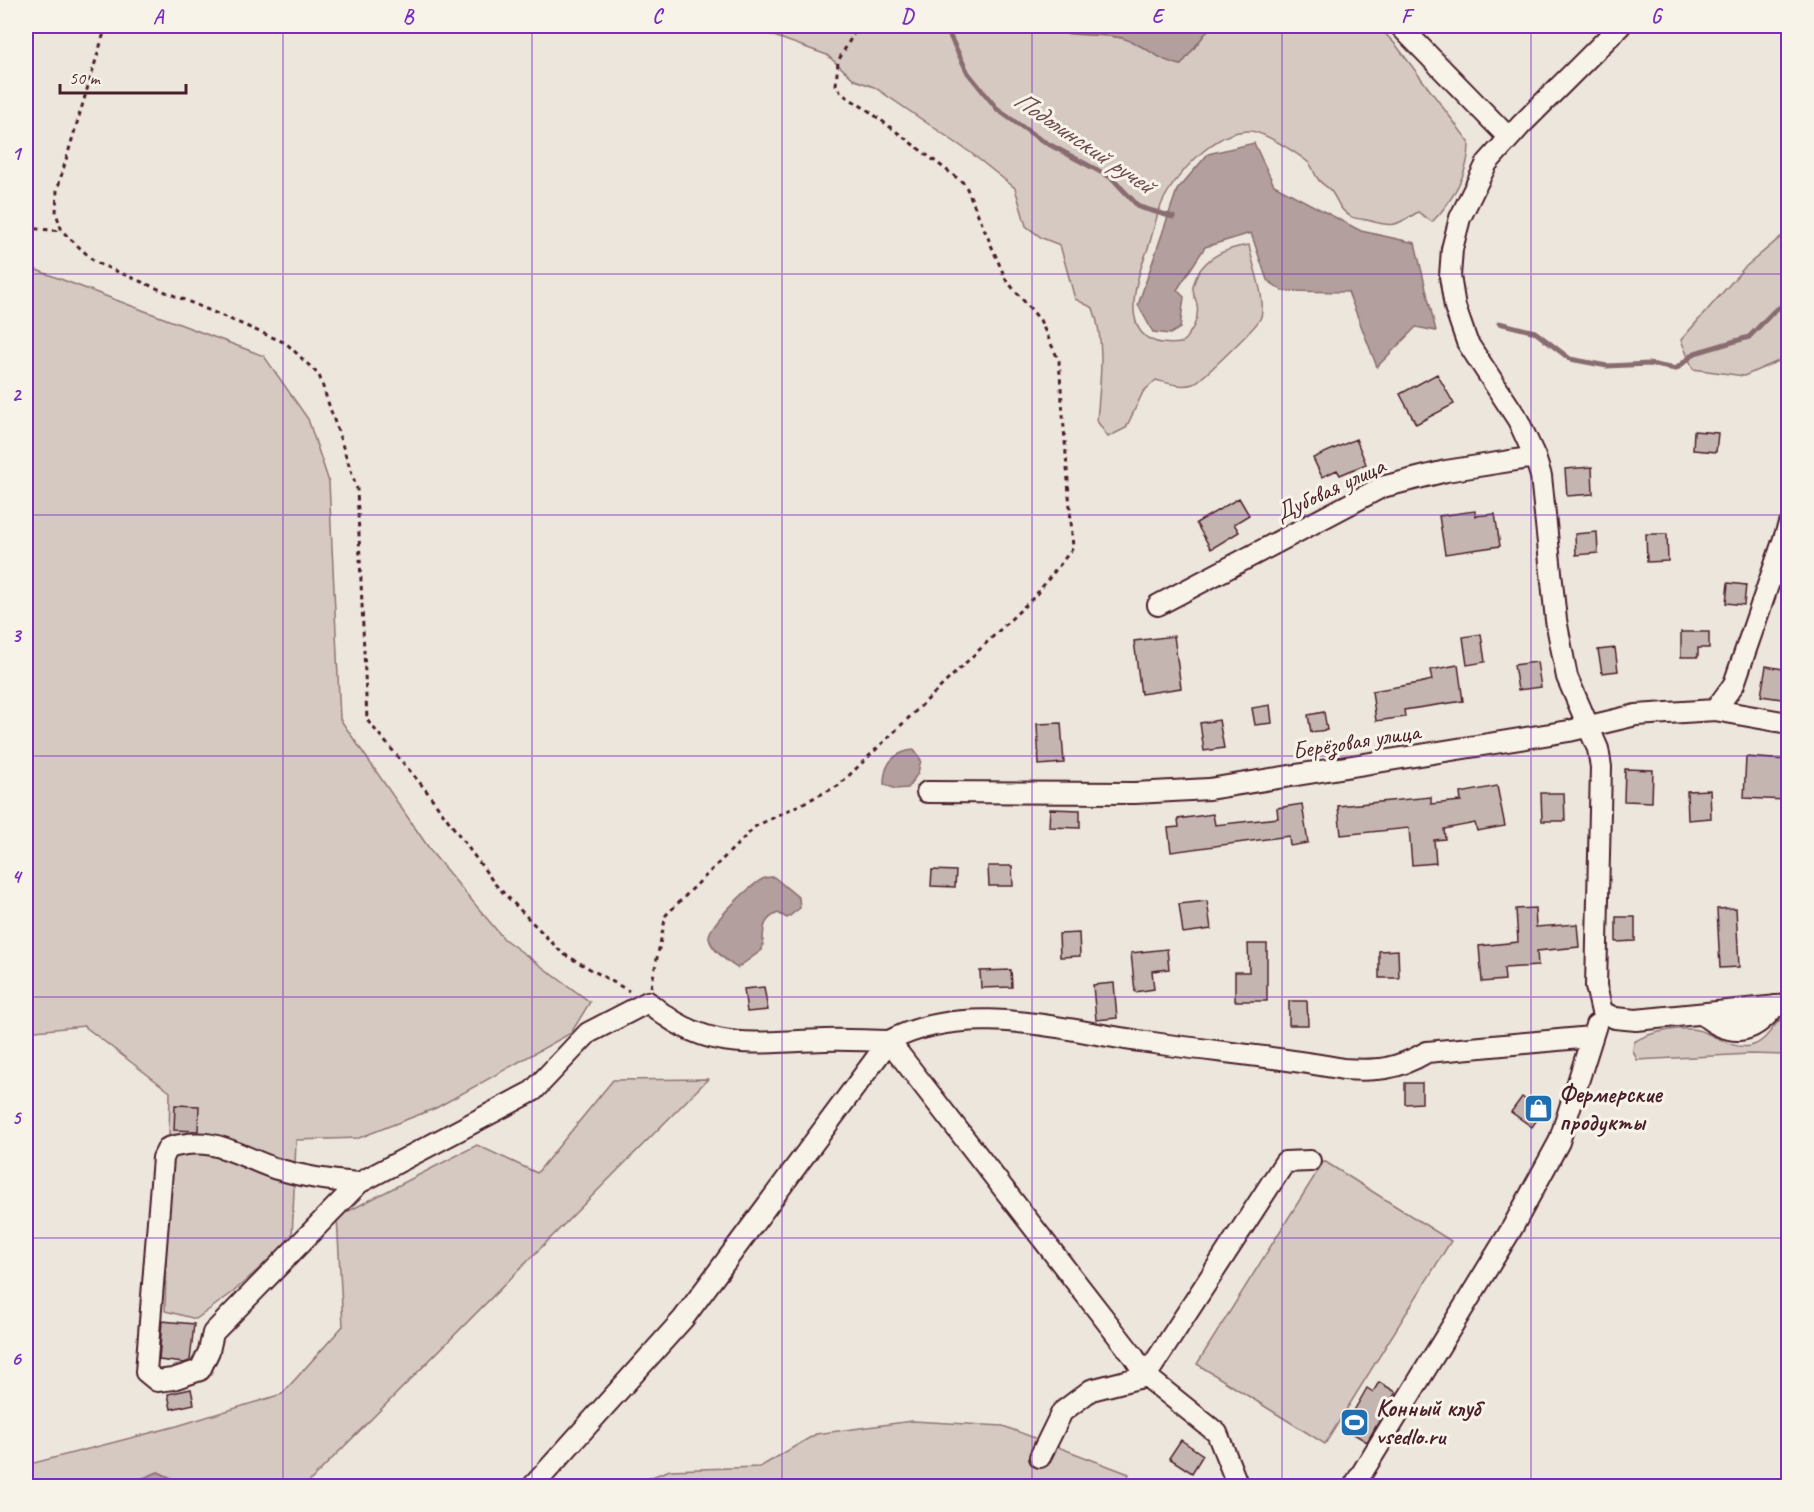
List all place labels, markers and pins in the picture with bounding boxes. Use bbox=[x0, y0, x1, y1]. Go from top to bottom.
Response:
place label: Фермерские продукты bbox=[1559, 1079, 1663, 1137]
shop icon: Фермерские продукты bbox=[1522, 1092, 1554, 1124]
place label: Конный клуб vsedlo.ru bbox=[1376, 1393, 1485, 1451]
sports icon: Конный клуб vsedlo.ru bbox=[1339, 1406, 1371, 1438]

